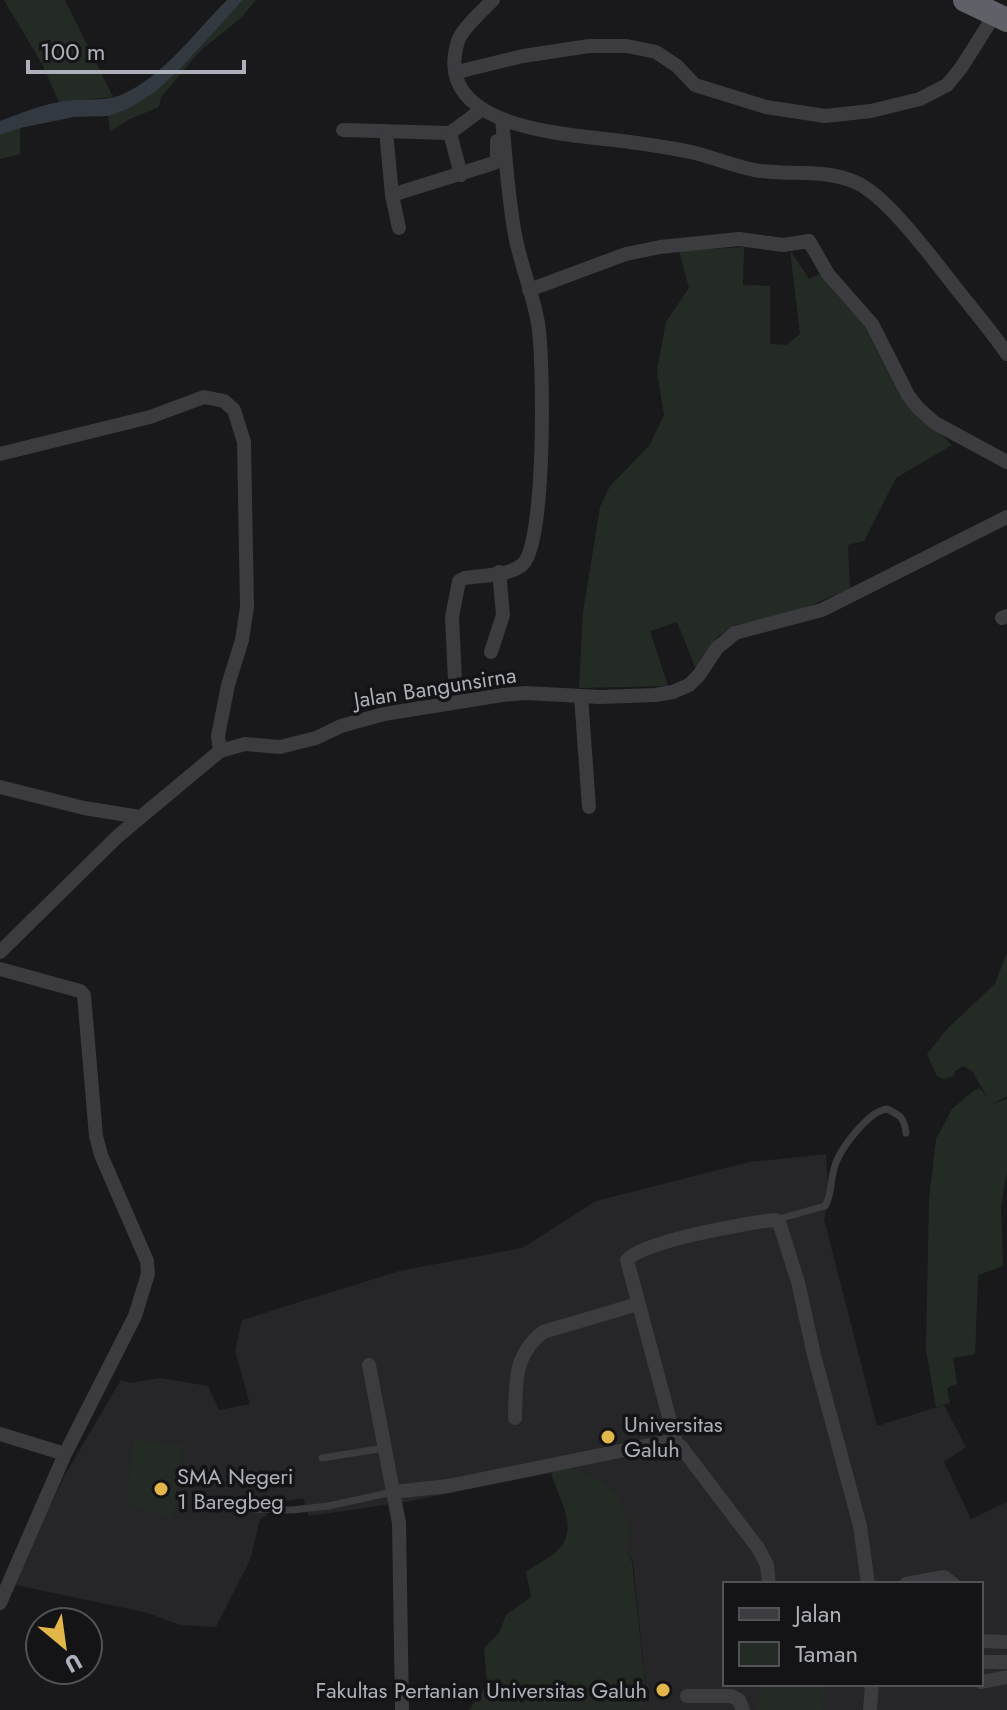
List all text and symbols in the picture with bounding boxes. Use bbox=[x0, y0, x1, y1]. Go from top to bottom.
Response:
scale bar bbox=[28, 24, 244, 74]
text: 100 m bbox=[40, 34, 106, 69]
street label: Jalan Bangunsirna bbox=[349, 658, 518, 716]
place label: Universitas Galuh bbox=[624, 1408, 723, 1465]
marker: Universitas Galuh bbox=[599, 1428, 617, 1446]
place label: SMA Negeri 1 Baregbeg bbox=[177, 1460, 294, 1517]
marker: SMA Negeri 1 Baregbeg bbox=[152, 1480, 170, 1498]
legend bbox=[723, 1582, 983, 1686]
text: Jalan bbox=[792, 1596, 842, 1631]
north arrow bbox=[24, 1606, 104, 1686]
text: Taman bbox=[795, 1636, 858, 1671]
text: U bbox=[59, 1646, 88, 1681]
place label: Fakultas Pertanian Universitas Galuh bbox=[316, 1674, 647, 1706]
marker: Fakultas Pertanian Universitas Galuh bbox=[654, 1681, 672, 1699]

